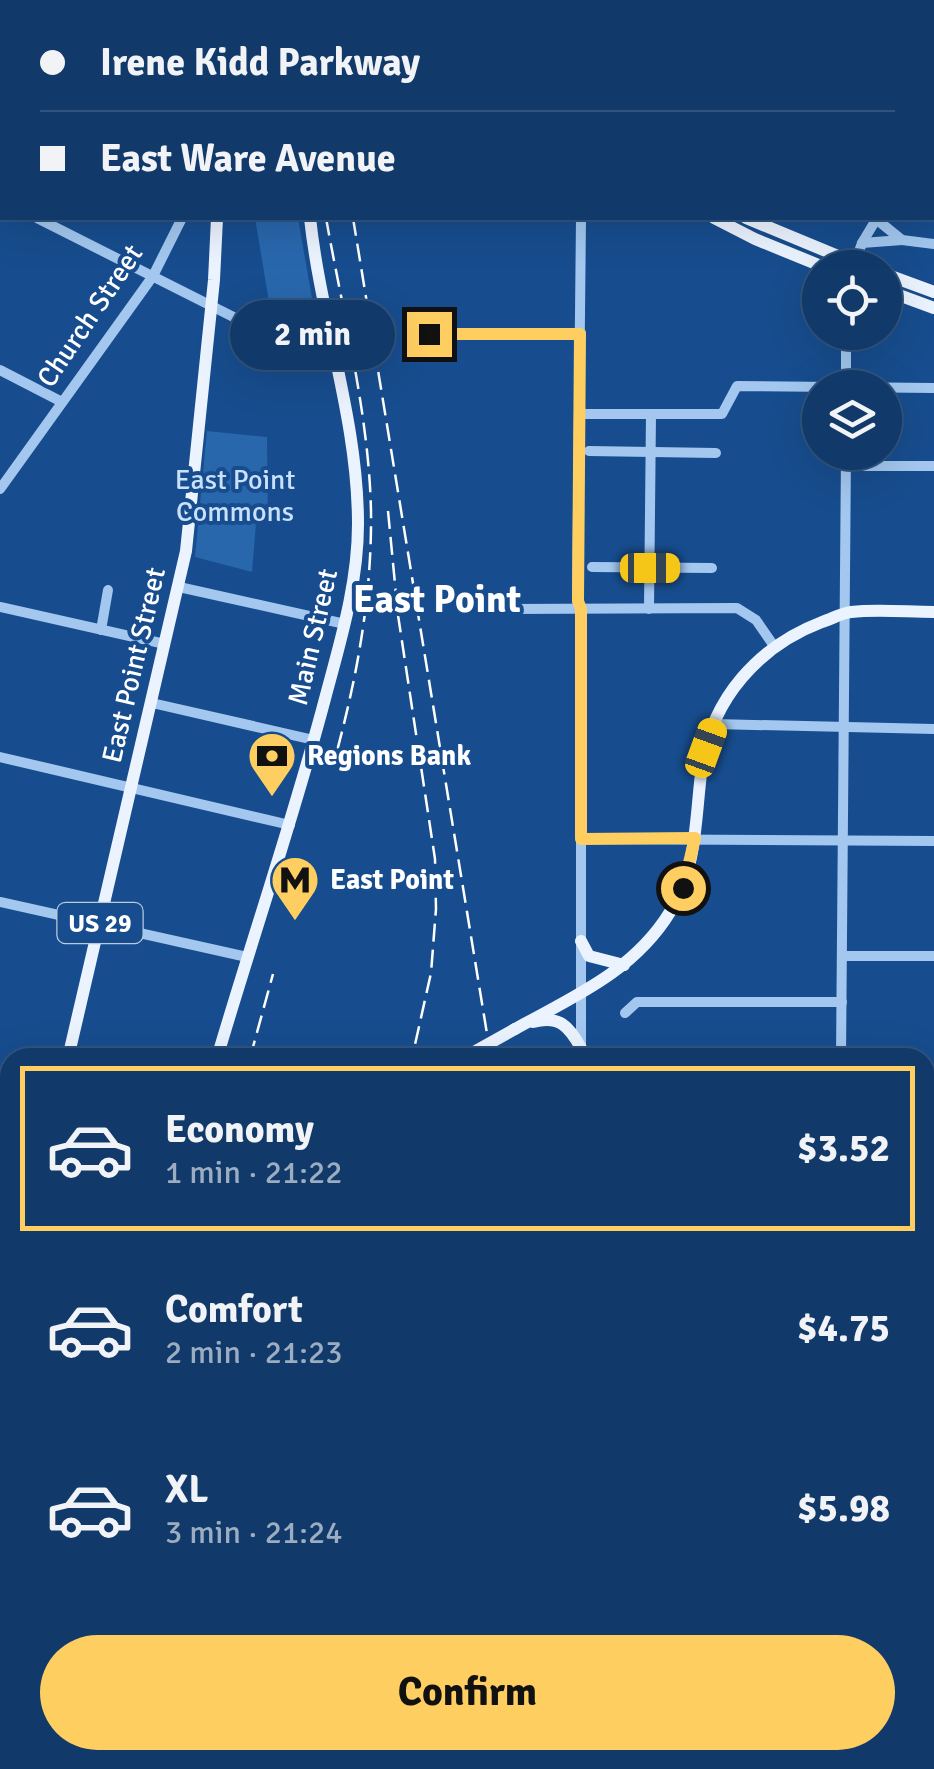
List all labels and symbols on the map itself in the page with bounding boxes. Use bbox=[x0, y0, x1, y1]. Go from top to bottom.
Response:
street label: Church Street bbox=[30, 238, 150, 394]
callout: 2 min bbox=[229, 299, 394, 369]
route end bbox=[407, 312, 452, 357]
park label: East Point Commons bbox=[175, 463, 295, 529]
car bbox=[620, 553, 680, 583]
street label: East Point Street bbox=[95, 564, 173, 766]
street label: Main Street bbox=[281, 565, 345, 708]
district label: East Point bbox=[353, 576, 521, 623]
car bbox=[682, 715, 730, 781]
bank icon: Regions Bank bbox=[246, 730, 298, 798]
place label: Regions Bank bbox=[307, 739, 471, 773]
metro station icon: East Point bbox=[269, 854, 321, 922]
place label: East Point bbox=[330, 863, 454, 897]
route start bbox=[661, 866, 706, 911]
road number: US 29 bbox=[58, 903, 142, 943]

